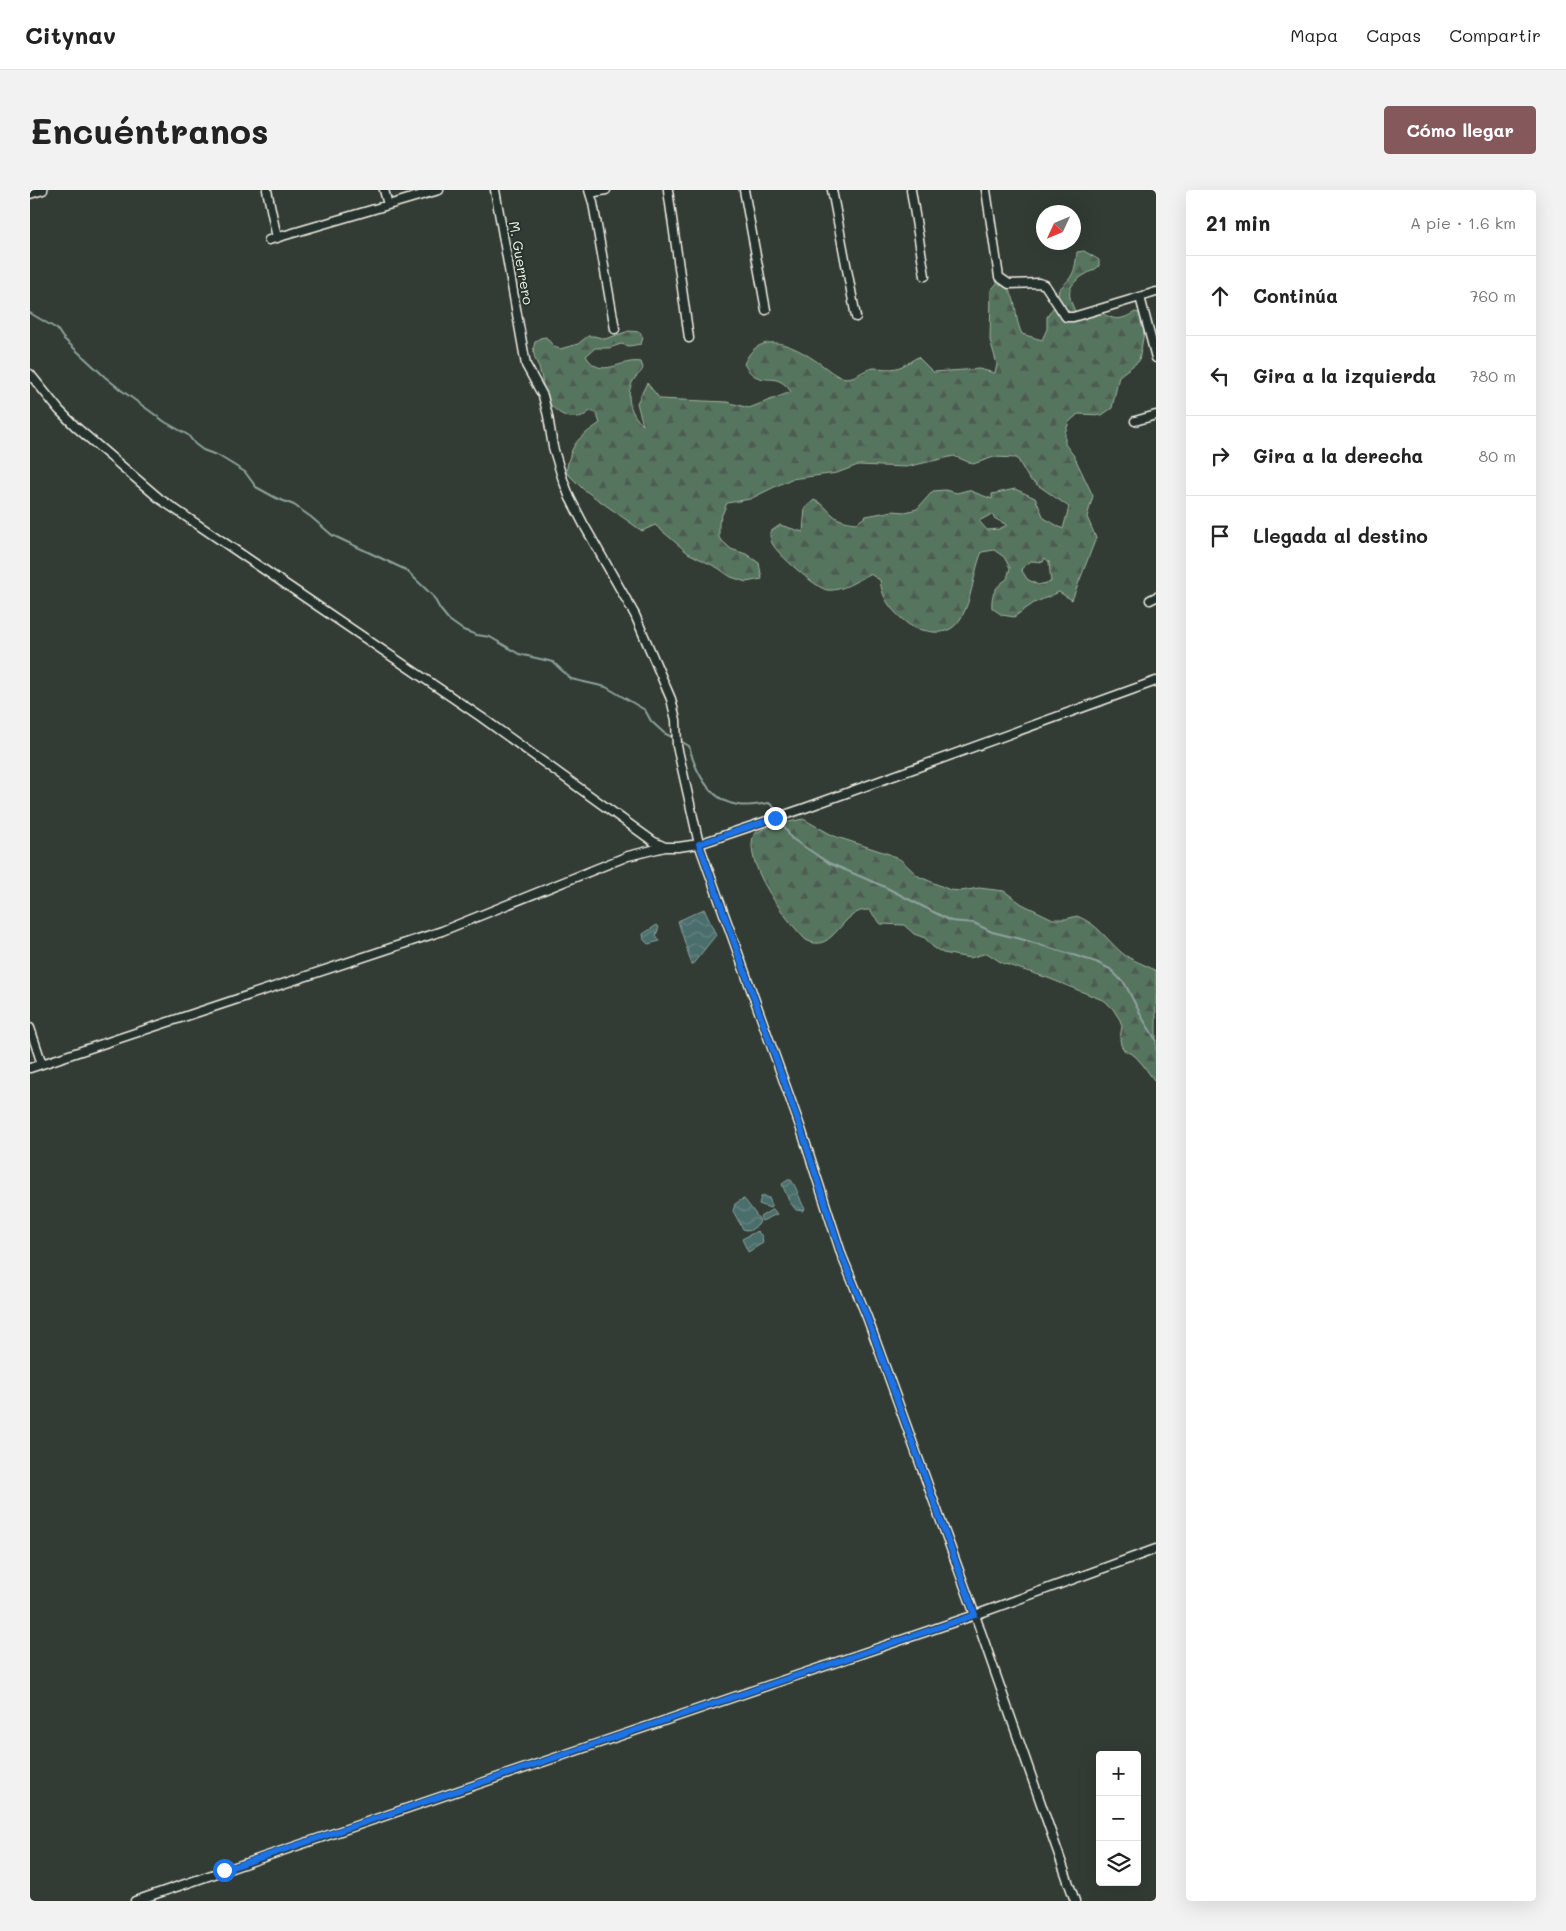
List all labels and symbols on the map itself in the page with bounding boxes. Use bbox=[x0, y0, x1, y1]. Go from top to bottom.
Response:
north arrow bbox=[1036, 205, 1081, 250]
street label: M. Guerrero bbox=[505, 220, 538, 306]
route end bbox=[764, 807, 787, 830]
route start bbox=[213, 1859, 236, 1882]

